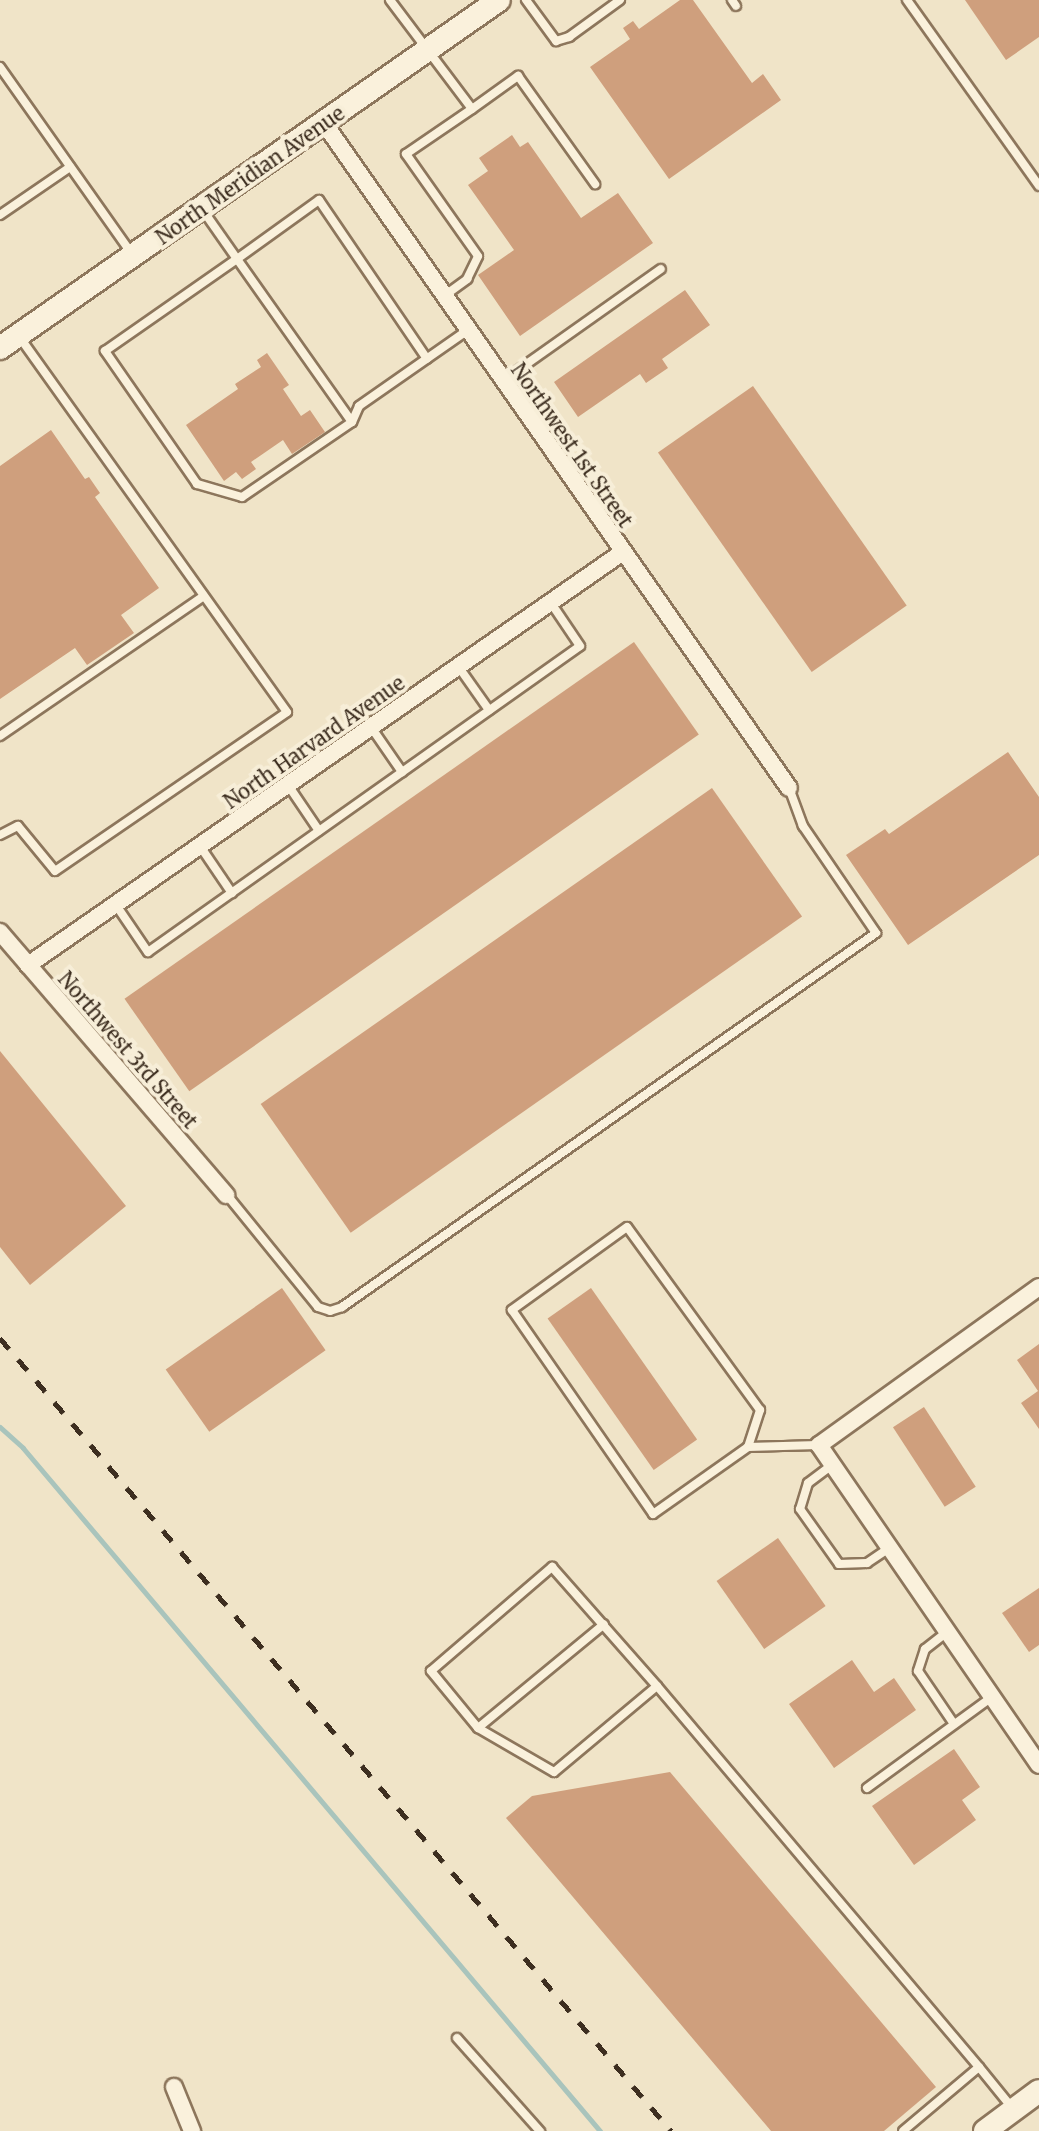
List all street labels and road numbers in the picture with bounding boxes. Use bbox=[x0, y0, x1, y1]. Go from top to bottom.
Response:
street label: North Meridian Avenue bbox=[151, 101, 349, 249]
street label: Northwest 1st Street bbox=[506, 358, 638, 532]
street label: North Harvard Avenue bbox=[219, 671, 409, 813]
street label: Northwest 3rd Street bbox=[53, 967, 203, 1133]

